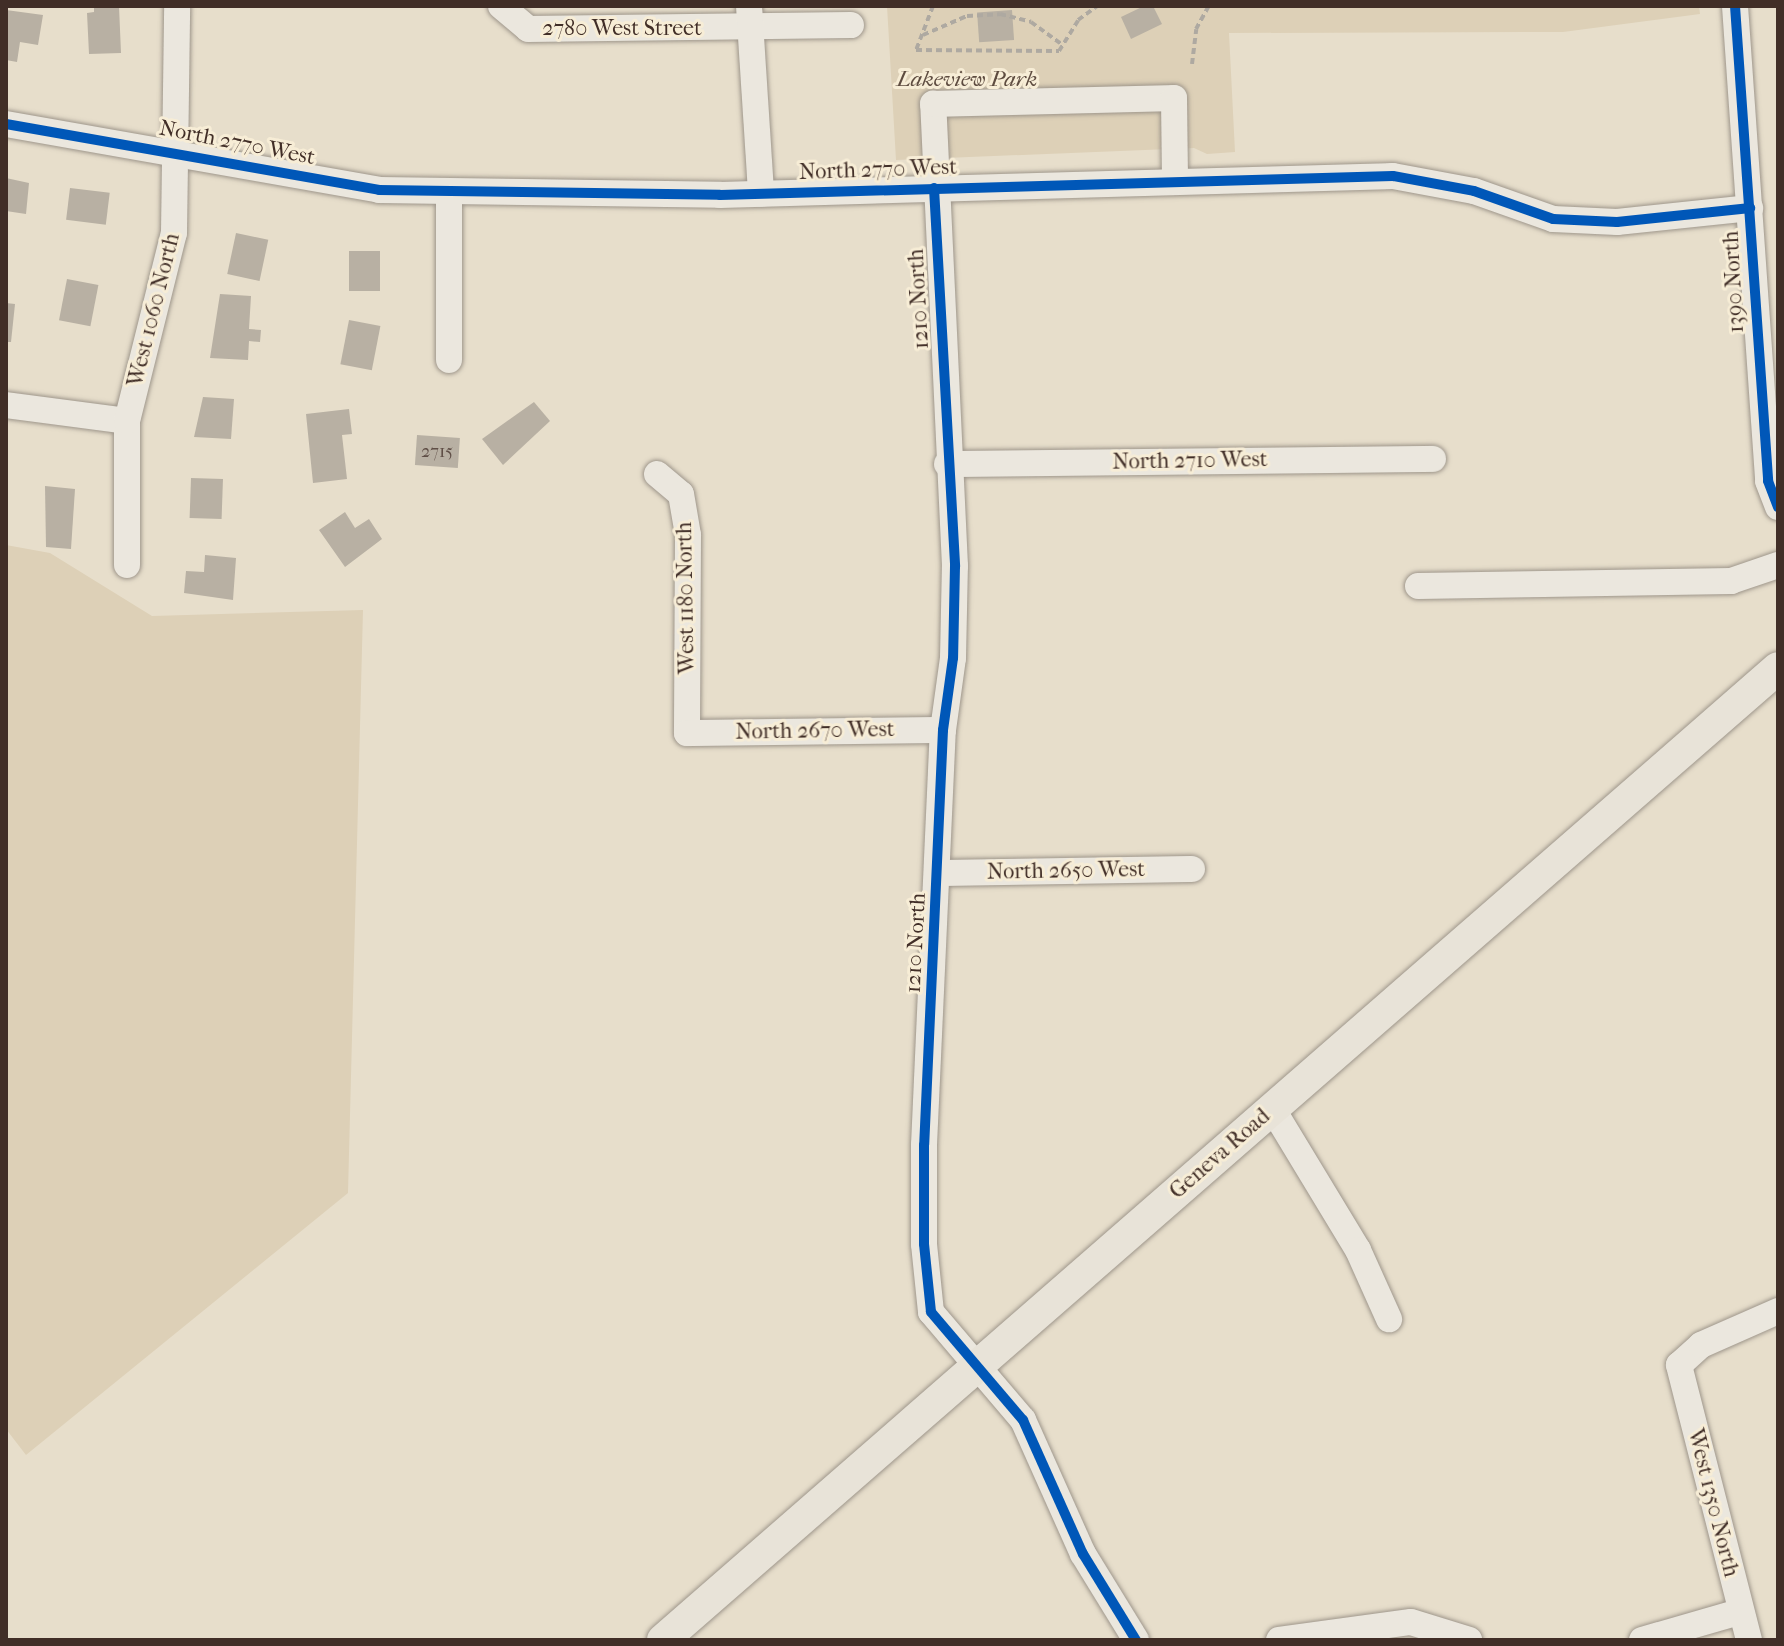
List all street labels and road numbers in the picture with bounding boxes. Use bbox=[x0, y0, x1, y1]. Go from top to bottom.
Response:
street label: 2780 West Street bbox=[542, 16, 702, 42]
street label: North 2770 West bbox=[157, 115, 317, 171]
street label: North 2770 West bbox=[799, 154, 957, 186]
street label: West 1060 North bbox=[122, 230, 186, 390]
street label: 1390 North bbox=[1718, 230, 1750, 334]
street label: 1210 North bbox=[903, 248, 935, 350]
street label: North 2710 West bbox=[1112, 446, 1268, 476]
street label: West 1180 North bbox=[671, 522, 701, 674]
street label: North 2670 West bbox=[735, 716, 895, 746]
street label: North 2650 West bbox=[987, 856, 1145, 886]
street label: 1210 North bbox=[900, 892, 932, 994]
street label: Geneva Road bbox=[1164, 1103, 1276, 1205]
street label: West 1350 North bbox=[1682, 1426, 1744, 1580]

